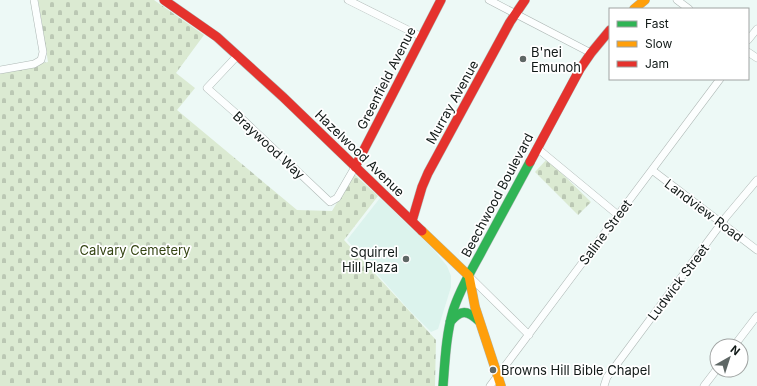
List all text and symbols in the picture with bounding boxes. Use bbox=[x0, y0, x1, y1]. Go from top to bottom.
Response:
legend bbox=[609, 8, 749, 80]
text: Fast bbox=[645, 16, 669, 31]
street label: Greenfield Avenue bbox=[353, 24, 419, 132]
text: Slow bbox=[645, 36, 673, 51]
place label: B'nei Emunoh bbox=[531, 44, 581, 75]
marker: B'nei Emunoh bbox=[518, 54, 528, 64]
text: Jam bbox=[645, 56, 669, 71]
street label: Murray Avenue bbox=[422, 57, 482, 147]
street label: Hazelwood Avenue bbox=[312, 106, 408, 200]
street label: Braywood Way bbox=[230, 108, 308, 182]
street label: Beechwood Boulevard bbox=[458, 130, 536, 260]
street label: Landview Road bbox=[662, 175, 746, 245]
street label: Saline Street bbox=[575, 196, 635, 268]
street label: Ludwick Street bbox=[644, 241, 712, 323]
park label: Calvary Cemetery bbox=[80, 242, 190, 258]
place label: Squirrel Hill Plaza bbox=[342, 244, 398, 275]
marker: Squirrel Hill Plaza bbox=[401, 254, 411, 264]
north arrow bbox=[709, 338, 749, 378]
text: N bbox=[728, 342, 743, 358]
place label: Browns Hill Bible Chapel bbox=[501, 362, 651, 378]
marker: Browns Hill Bible Chapel bbox=[488, 365, 498, 375]

